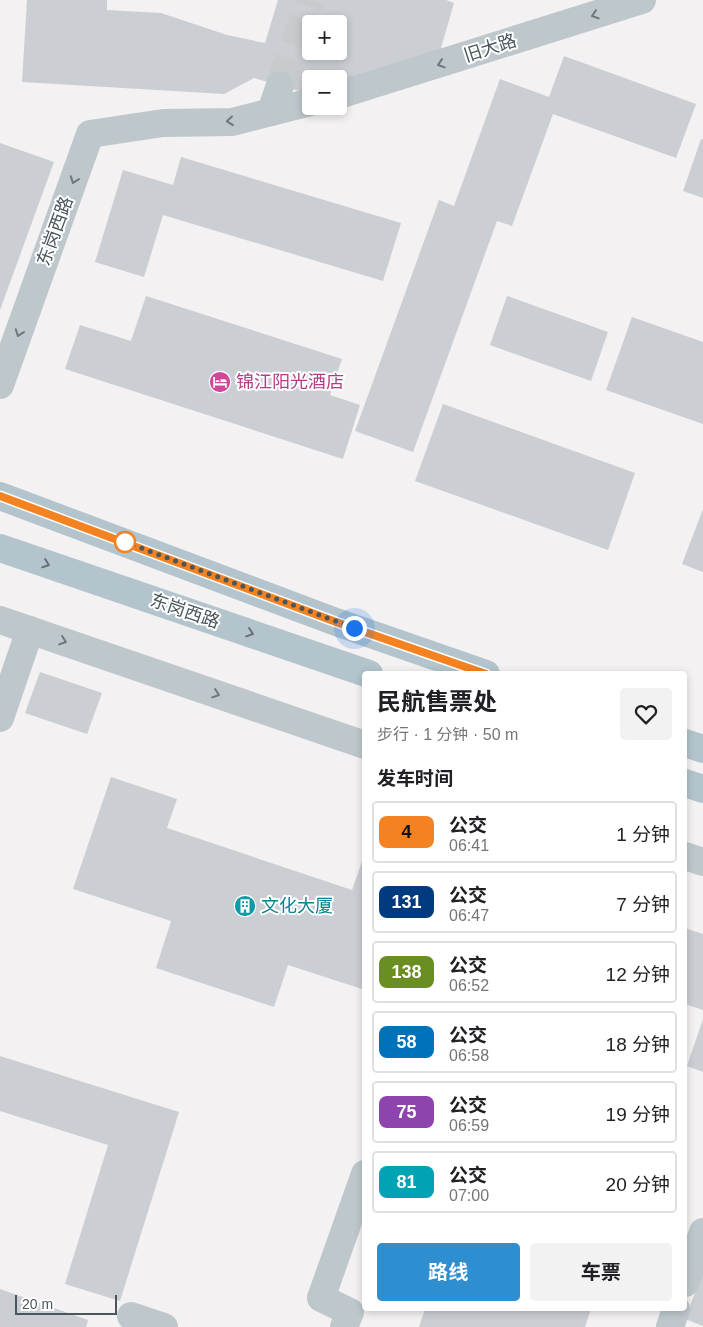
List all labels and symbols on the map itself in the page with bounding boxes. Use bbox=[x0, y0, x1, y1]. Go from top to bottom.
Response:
one-way arrow bbox=[592, 9, 600, 19]
street label: 旧大路 bbox=[461, 30, 519, 66]
one-way arrow bbox=[437, 58, 445, 68]
one-way arrow bbox=[226, 115, 234, 126]
one-way arrow bbox=[70, 176, 80, 184]
street label: 东岗西路 bbox=[33, 194, 77, 268]
one-way arrow bbox=[15, 328, 25, 337]
hotel icon: 锦江阳光酒店 bbox=[208, 370, 232, 394]
place label: 锦江阳光酒店 bbox=[236, 372, 344, 392]
unlabelled marker bbox=[114, 531, 136, 553]
one-way arrow bbox=[41, 558, 50, 568]
street label: 东岗西路 bbox=[148, 590, 222, 632]
your location bbox=[342, 616, 367, 641]
one-way arrow bbox=[245, 627, 253, 637]
one-way arrow bbox=[58, 635, 66, 645]
one-way arrow bbox=[212, 688, 220, 698]
building icon: 文化大厦 bbox=[233, 894, 257, 918]
place label: 文化大厦 bbox=[261, 896, 333, 916]
scale bar bbox=[15, 1292, 118, 1315]

